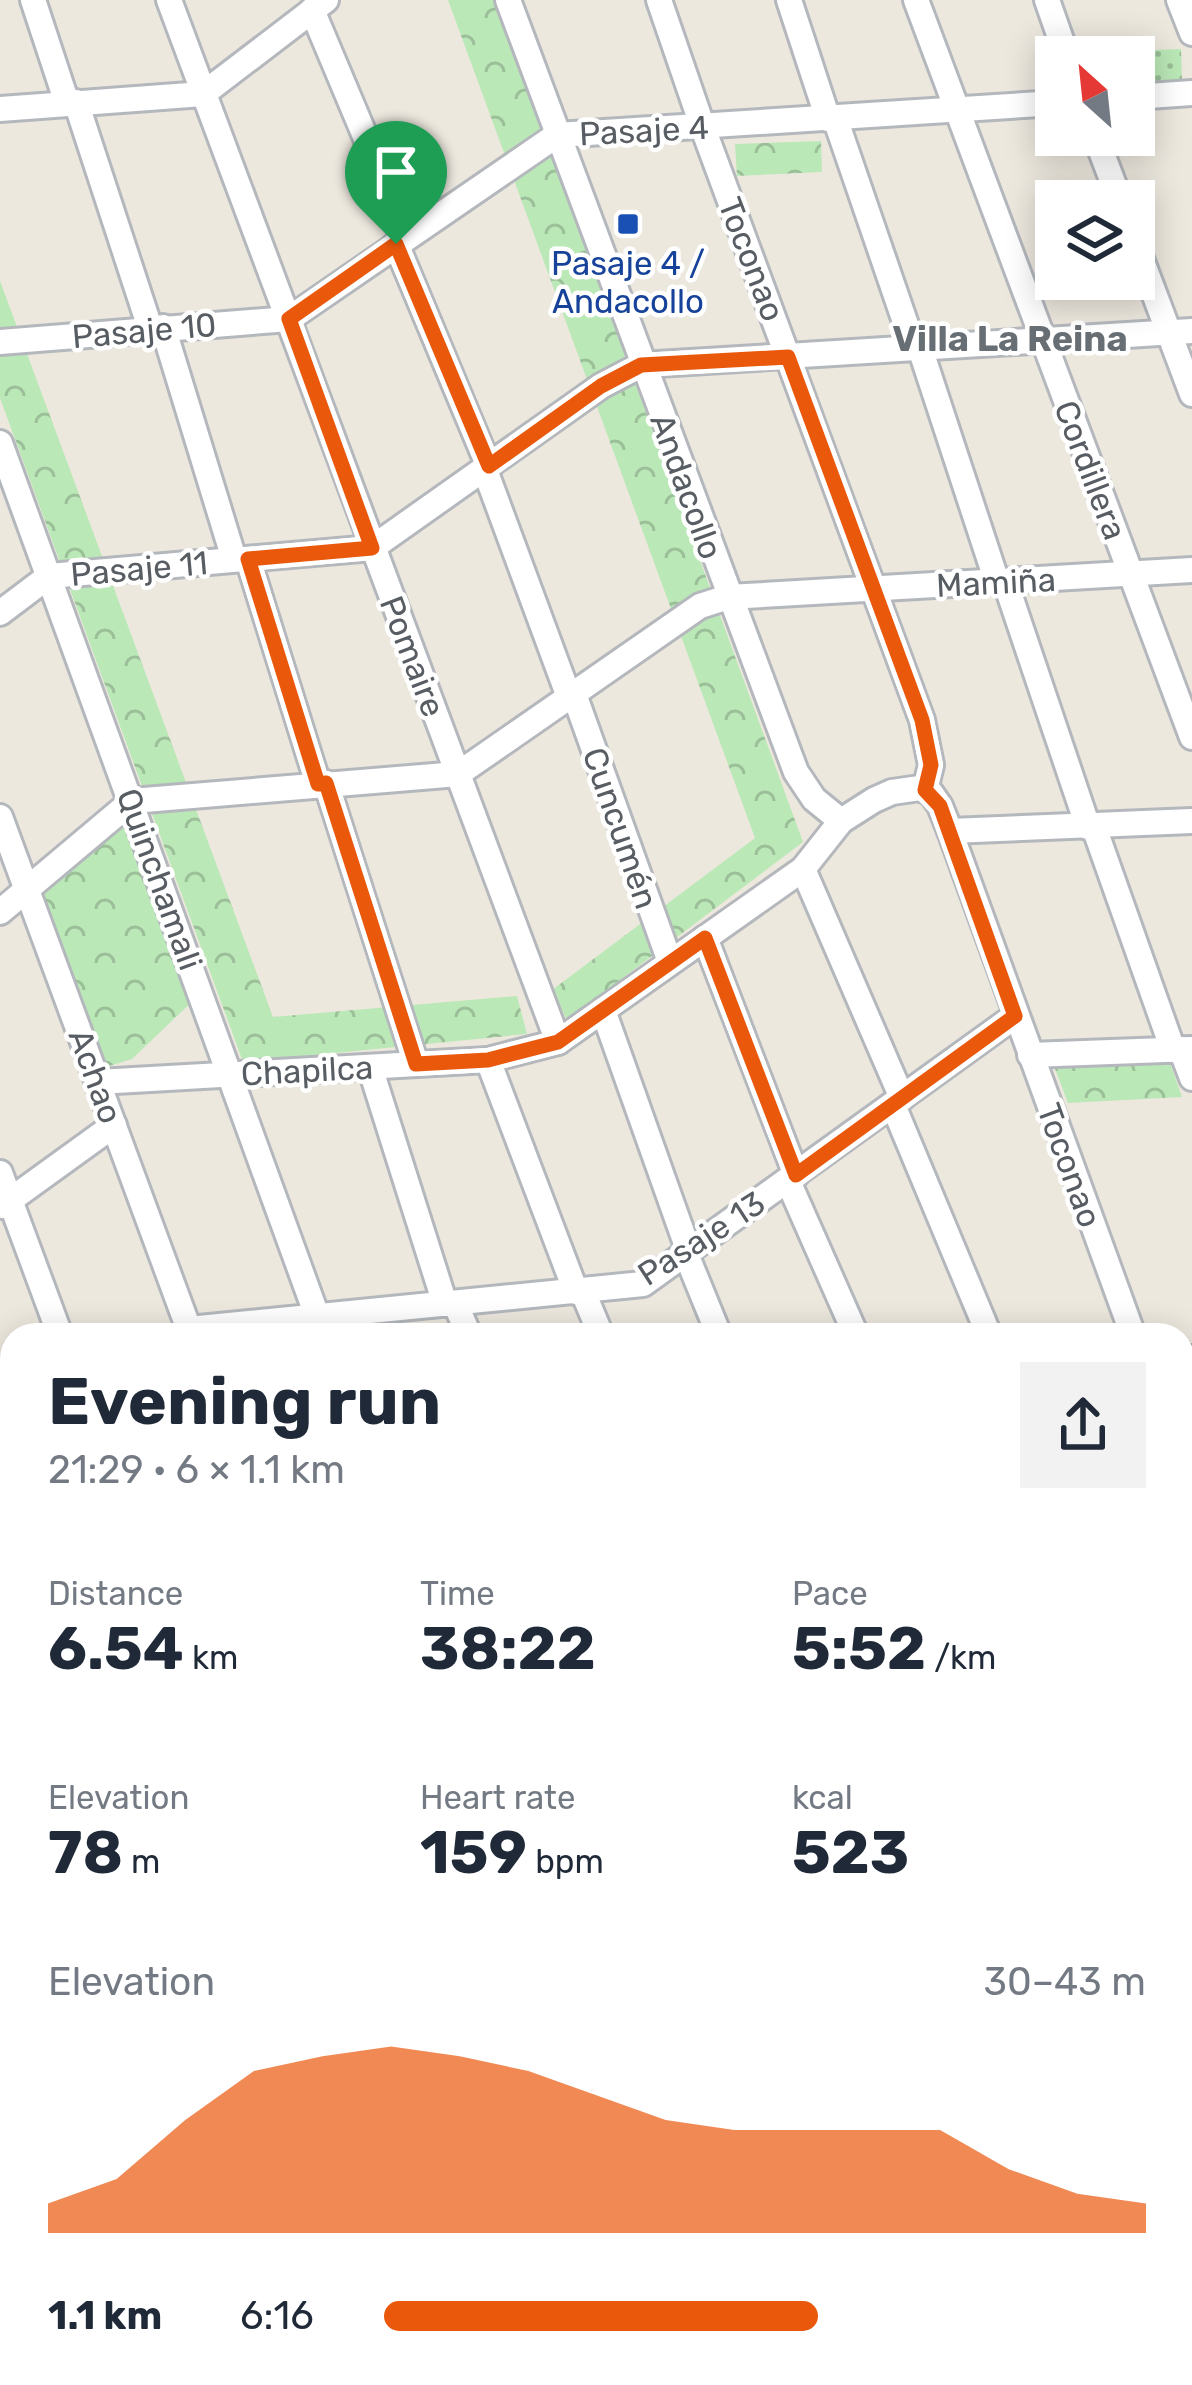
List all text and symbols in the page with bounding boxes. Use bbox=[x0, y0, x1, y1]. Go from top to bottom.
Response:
north arrow bbox=[1035, 36, 1155, 156]
map controls bbox=[1035, 36, 1155, 300]
street label: Pasaje 4 bbox=[578, 108, 710, 153]
pin bbox=[345, 121, 447, 244]
icon: arrive bbox=[363, 139, 429, 205]
button: layers bbox=[1035, 180, 1155, 300]
street label: Toconao bbox=[710, 192, 793, 326]
marker: Pasaje 4 / Andacollo bbox=[615, 211, 641, 237]
place label: Pasaje 4 / Andacollo bbox=[551, 244, 705, 321]
street label: Pasaje 10 bbox=[70, 305, 218, 356]
district label: Villa La Reina bbox=[892, 317, 1128, 360]
street label: Cordillera bbox=[1046, 395, 1135, 545]
street label: Andacollo bbox=[642, 408, 731, 564]
street label: Pasaje 11 bbox=[69, 543, 209, 594]
street label: Mamiña bbox=[935, 560, 1057, 605]
street label: Pomaire bbox=[372, 590, 453, 722]
street label: Cuncumén bbox=[575, 743, 666, 914]
street label: Quinchamali bbox=[109, 783, 210, 975]
street label: Achao bbox=[61, 1024, 131, 1129]
street label: Chapilca bbox=[240, 1048, 374, 1093]
street label: Toconao bbox=[1029, 1098, 1110, 1233]
street label: Pasaje 13 bbox=[631, 1183, 772, 1294]
text: Evening run bbox=[48, 1362, 441, 1441]
button: share bbox=[1020, 1362, 1146, 1488]
text: 21:29 · 6 × 1.1 km bbox=[48, 1447, 345, 1493]
text: Distance bbox=[48, 1574, 183, 1613]
text: Time bbox=[420, 1574, 495, 1613]
text: Pace bbox=[792, 1574, 868, 1613]
text: 6.54 bbox=[48, 1613, 184, 1684]
text: 38:22 bbox=[420, 1613, 596, 1684]
text: 5:52 bbox=[792, 1613, 926, 1684]
text: km bbox=[184, 1638, 238, 1677]
text: /km bbox=[926, 1638, 996, 1677]
text: Elevation bbox=[48, 1778, 189, 1817]
text: Heart rate bbox=[420, 1778, 576, 1817]
text: kcal bbox=[792, 1778, 853, 1817]
text: 78 bbox=[48, 1817, 123, 1888]
text: 159 bbox=[420, 1817, 527, 1888]
text: 523 bbox=[792, 1817, 909, 1888]
text: m bbox=[123, 1842, 160, 1881]
text: bpm bbox=[527, 1842, 604, 1881]
text: Elevation bbox=[48, 1959, 215, 2005]
text: 30–43 m bbox=[984, 1959, 1146, 2005]
text: 1.1 km bbox=[48, 2293, 162, 2339]
text: 6:16 bbox=[240, 2293, 314, 2339]

